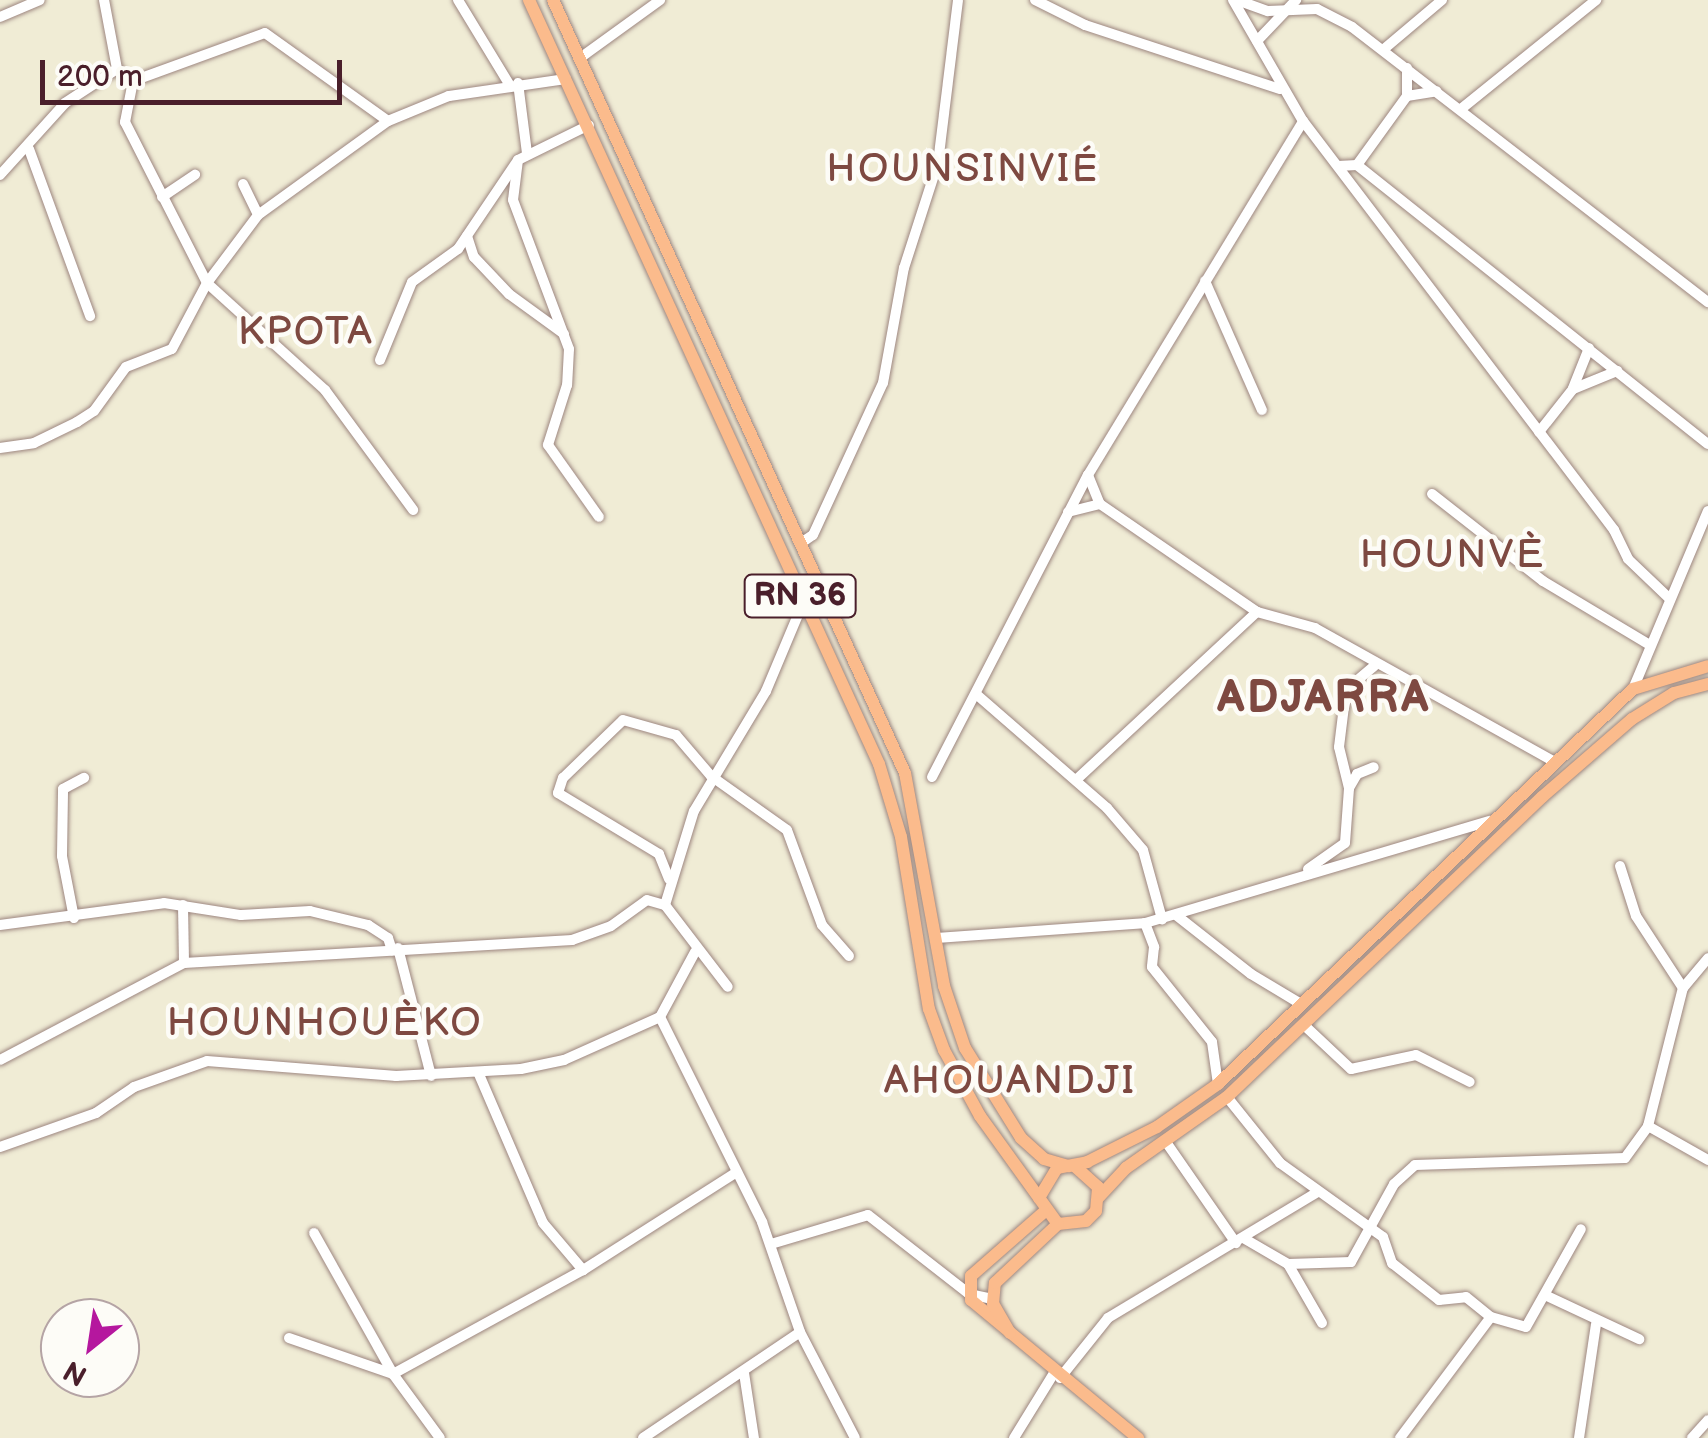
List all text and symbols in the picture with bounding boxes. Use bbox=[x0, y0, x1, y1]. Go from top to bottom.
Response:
scale bar bbox=[45, 40, 348, 102]
text: 200 m bbox=[57, 59, 143, 95]
district label: HOUNSINVIÉ bbox=[826, 145, 1100, 193]
district label: KPOTA bbox=[238, 308, 374, 356]
district label: HOUNVÈ bbox=[1360, 531, 1546, 579]
road number: RN 36 bbox=[742, 569, 858, 623]
district label: ADJARRA bbox=[1217, 672, 1431, 726]
district label: HOUNHOUÈKO bbox=[167, 999, 483, 1047]
district label: AHOUANDJI bbox=[884, 1057, 1136, 1105]
north arrow bbox=[40, 1298, 140, 1398]
text: N bbox=[58, 1353, 93, 1392]

